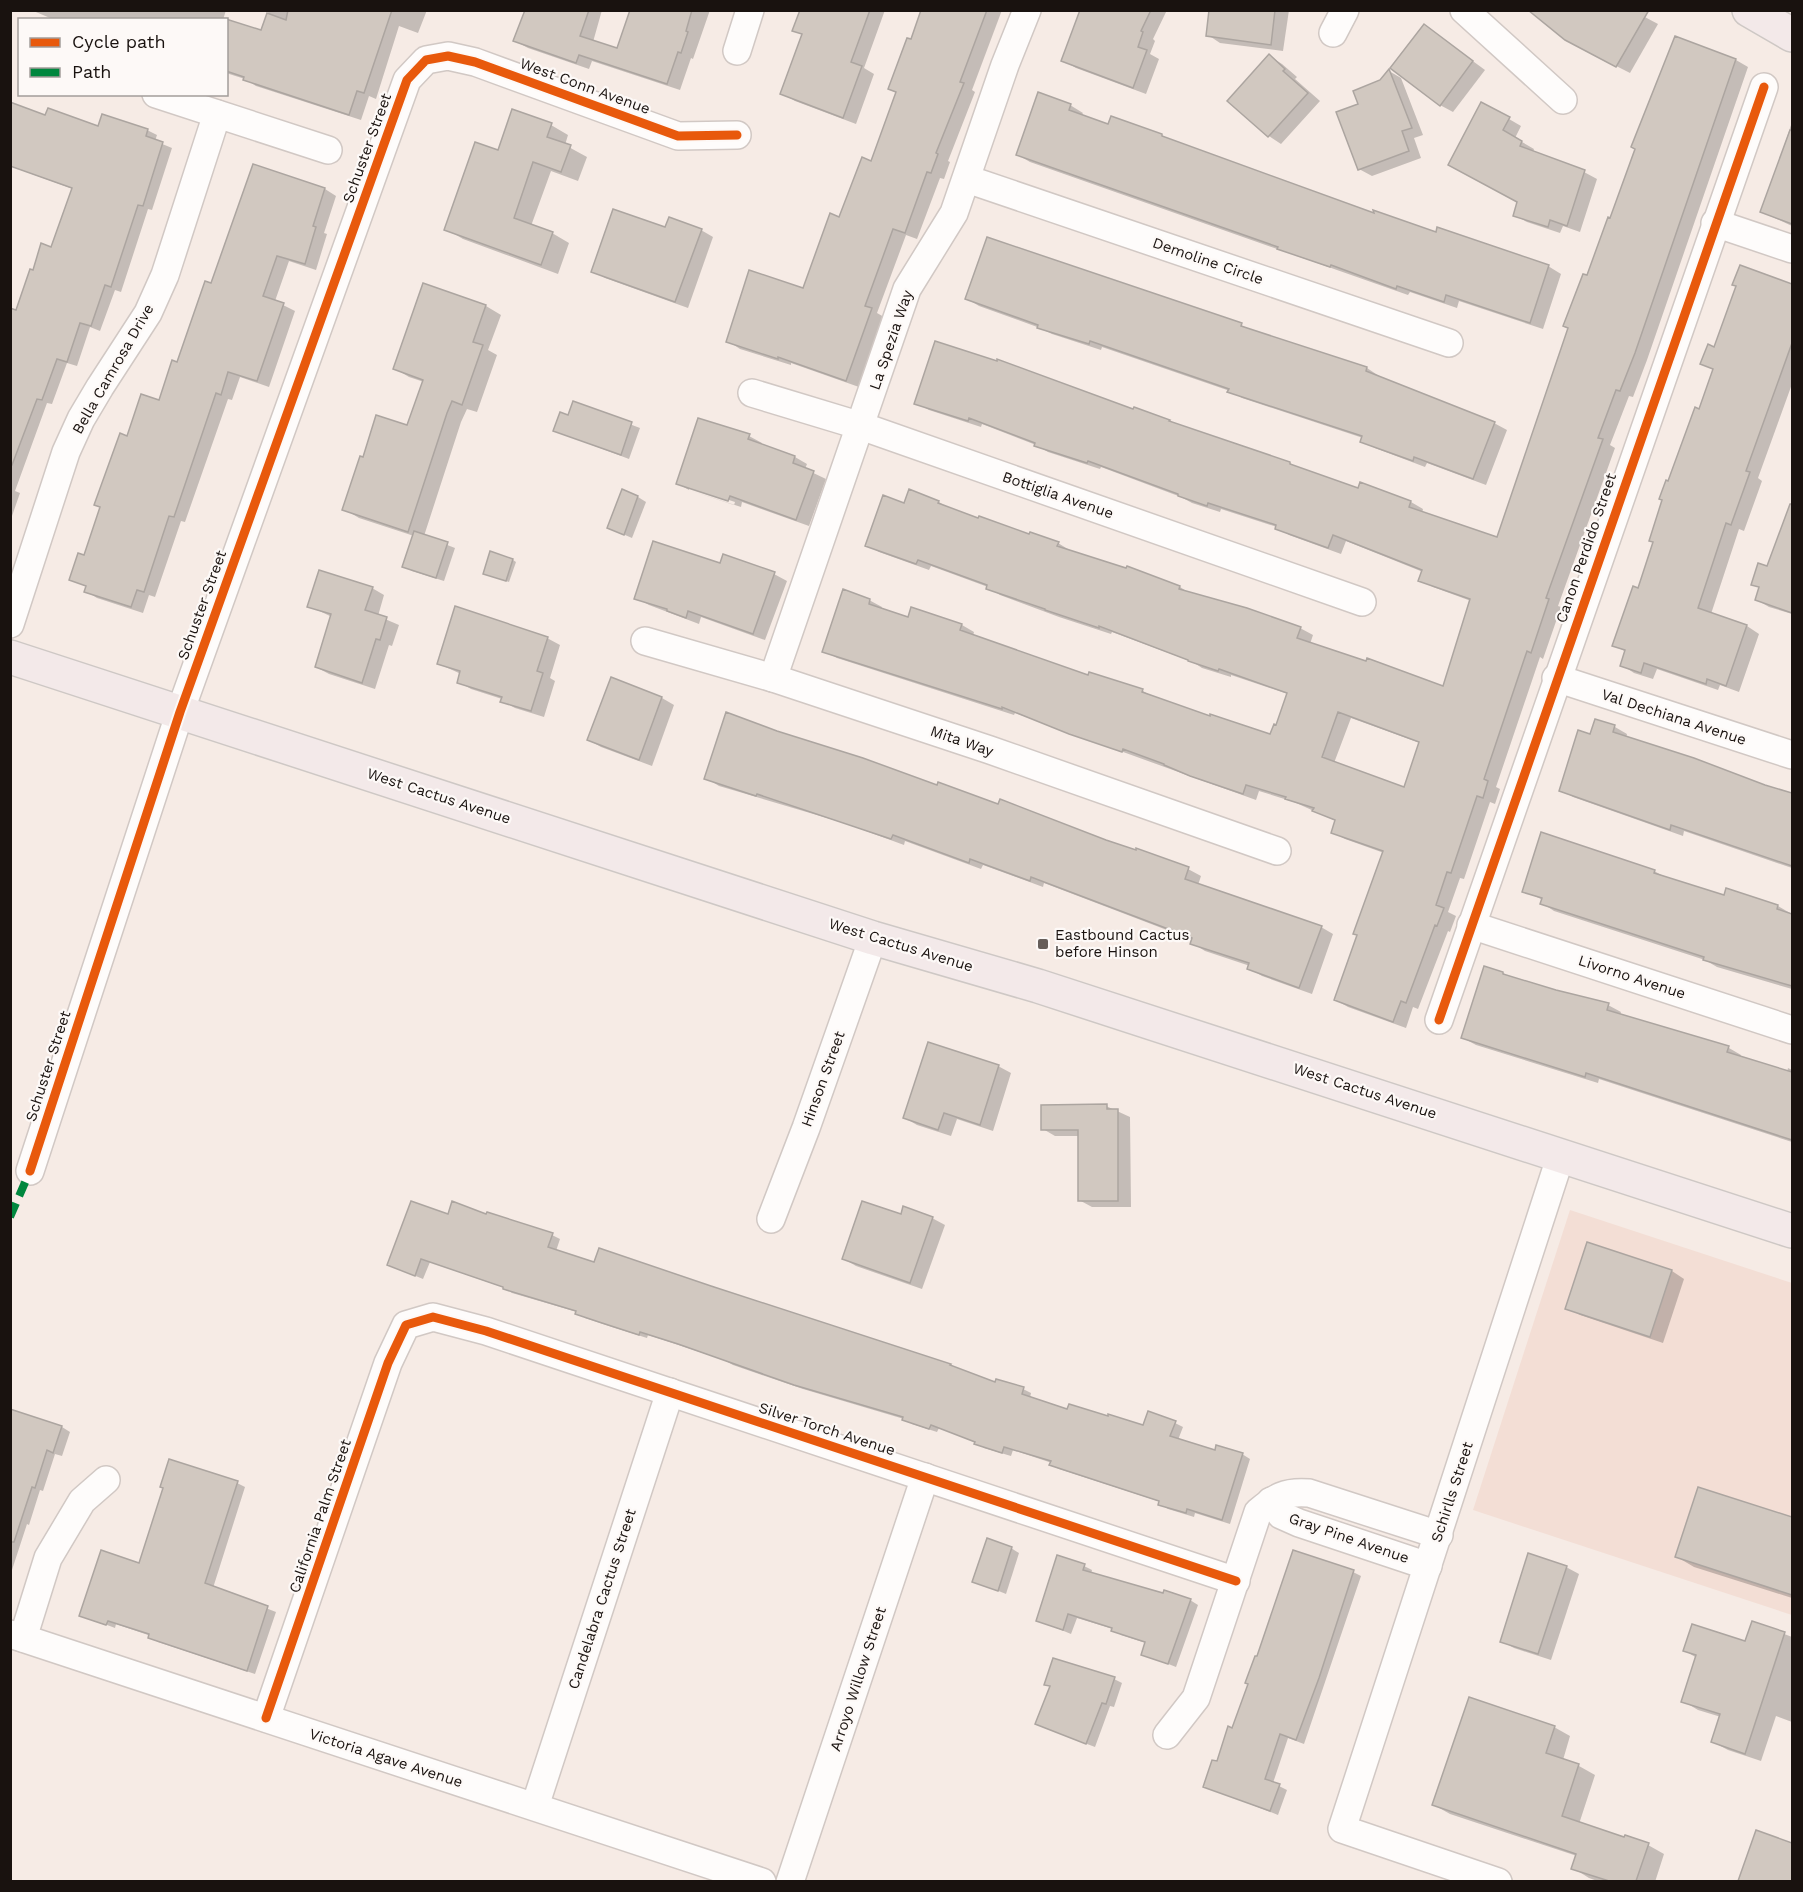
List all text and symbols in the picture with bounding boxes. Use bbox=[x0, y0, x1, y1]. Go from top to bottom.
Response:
legend bbox=[18, 18, 228, 96]
text: Cycle path bbox=[72, 31, 166, 52]
street label: West Conn Avenue bbox=[517, 54, 653, 118]
text: Path bbox=[72, 61, 112, 82]
street label: Schuster Street bbox=[339, 90, 395, 205]
street label: Demoline Circle bbox=[1150, 234, 1266, 288]
street label: La Spezia Way bbox=[866, 287, 917, 392]
street label: Bella Camrosa Drive bbox=[68, 301, 158, 437]
street label: Bottiglia Avenue bbox=[1000, 468, 1116, 522]
street label: Canon Perdido Street bbox=[1552, 470, 1620, 625]
street label: Schuster Street bbox=[174, 547, 230, 662]
street label: Val Dechiana Avenue bbox=[1599, 685, 1749, 749]
street label: Mita Way bbox=[928, 722, 996, 760]
street label: West Cactus Avenue bbox=[365, 764, 513, 828]
street label: West Cactus Avenue bbox=[827, 914, 975, 976]
place label: Eastbound Cactus before Hinson bbox=[1055, 926, 1189, 961]
marker: Eastbound Cactus before Hinson bbox=[1036, 937, 1050, 951]
street label: Livorno Avenue bbox=[1576, 951, 1688, 1003]
street label: Schuster Street bbox=[22, 1008, 75, 1124]
street label: Hinson Street bbox=[797, 1028, 849, 1129]
street label: West Cactus Avenue bbox=[1291, 1059, 1439, 1123]
street label: Silver Torch Avenue bbox=[757, 1398, 897, 1460]
street label: California Palm Street bbox=[285, 1436, 355, 1595]
street label: Schirlls Street bbox=[1427, 1439, 1477, 1545]
street label: Candelabra Cactus Street bbox=[564, 1506, 640, 1691]
street label: Gray Pine Avenue bbox=[1287, 1509, 1411, 1567]
street label: Arroyo Willow Street bbox=[826, 1604, 890, 1754]
street label: Victoria Agave Avenue bbox=[307, 1725, 465, 1791]

